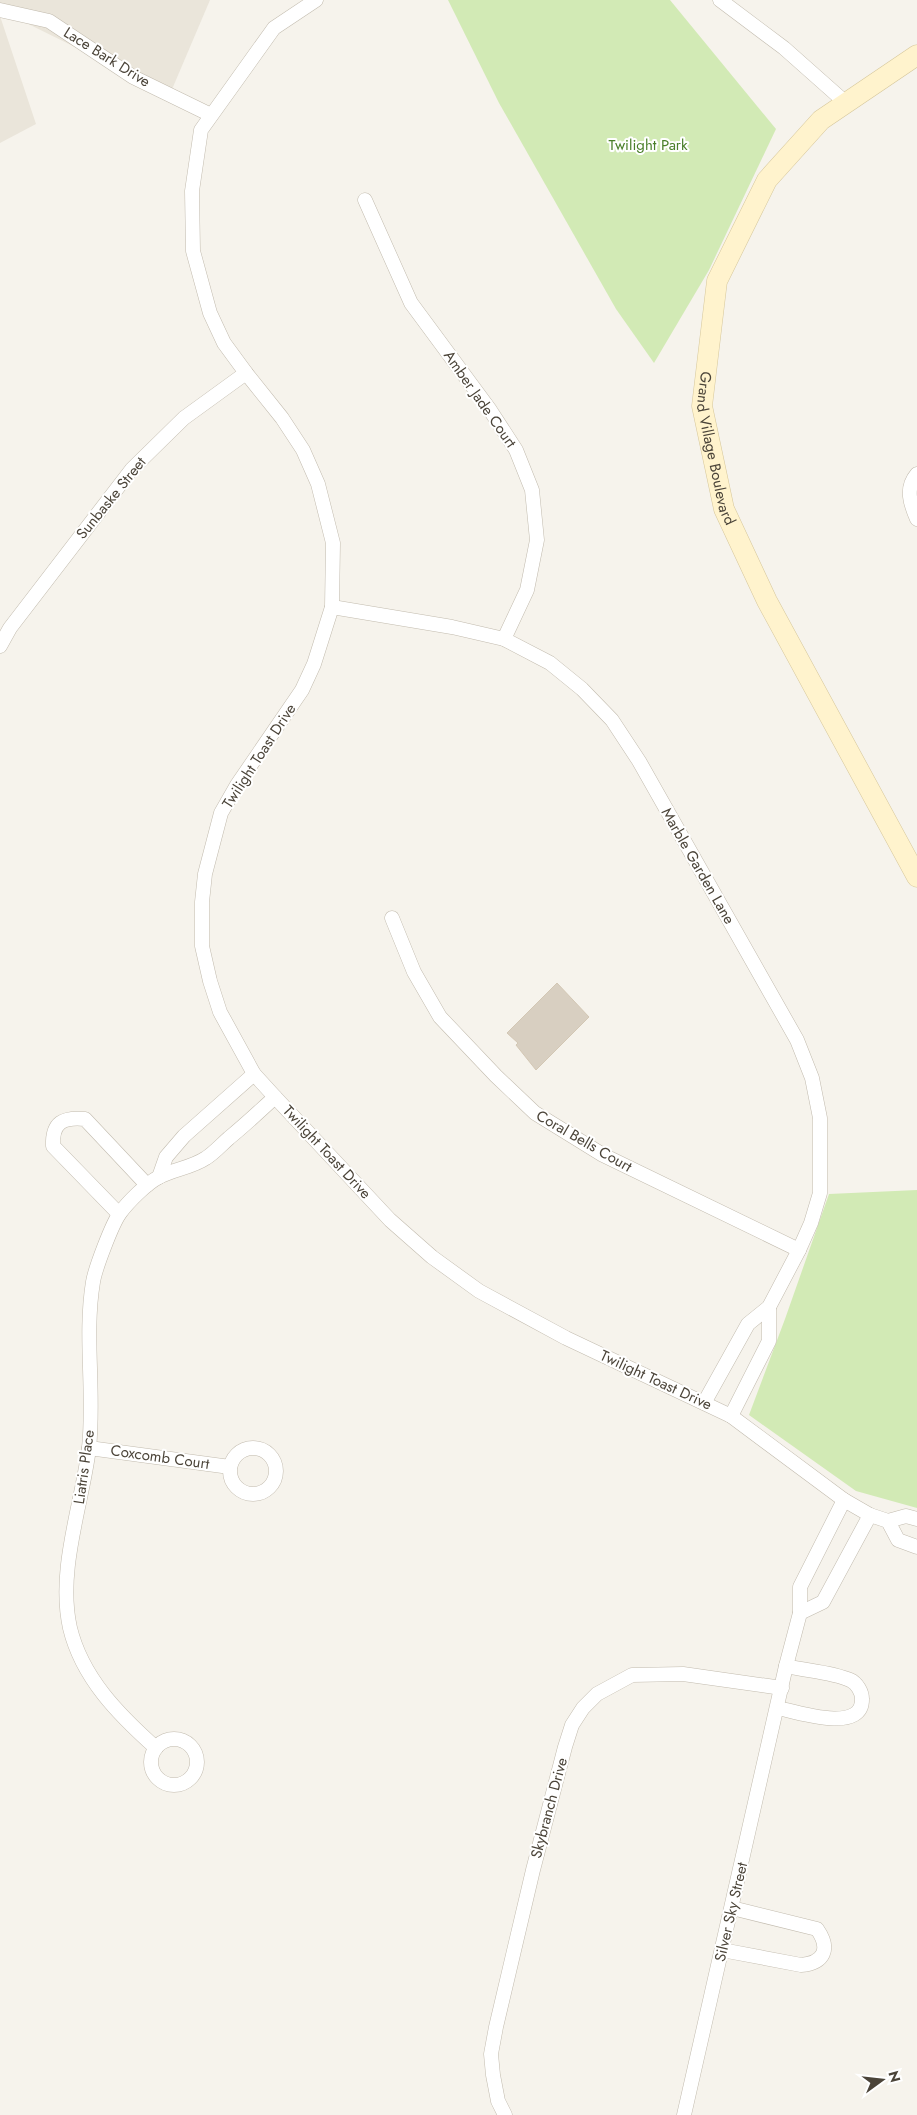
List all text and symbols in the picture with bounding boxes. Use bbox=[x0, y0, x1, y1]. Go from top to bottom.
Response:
street label: Lace Bark Drive bbox=[59, 22, 155, 93]
park label: Twilight Park bbox=[608, 134, 688, 156]
street label: Amber Jade Court bbox=[438, 346, 522, 452]
street label: Grand Village Boulevard bbox=[691, 370, 741, 529]
street label: Sunbaske Street bbox=[71, 452, 151, 544]
street label: Twilight Toast Drive bbox=[217, 699, 301, 813]
street label: Marble Garden Lane bbox=[656, 804, 740, 928]
street label: Twilight Toast Drive bbox=[278, 1100, 376, 1204]
street label: Coral Bells Court bbox=[532, 1105, 636, 1178]
street label: Twilight Toast Drive bbox=[597, 1344, 716, 1416]
street label: Liatris Place bbox=[68, 1428, 100, 1506]
street label: Coxcomb Court bbox=[109, 1439, 211, 1475]
street label: Skybranch Drive bbox=[525, 1755, 573, 1861]
street label: Silver Sky Street bbox=[709, 1860, 753, 1964]
north arrow bbox=[857, 2055, 907, 2105]
text: N bbox=[883, 2069, 906, 2085]

